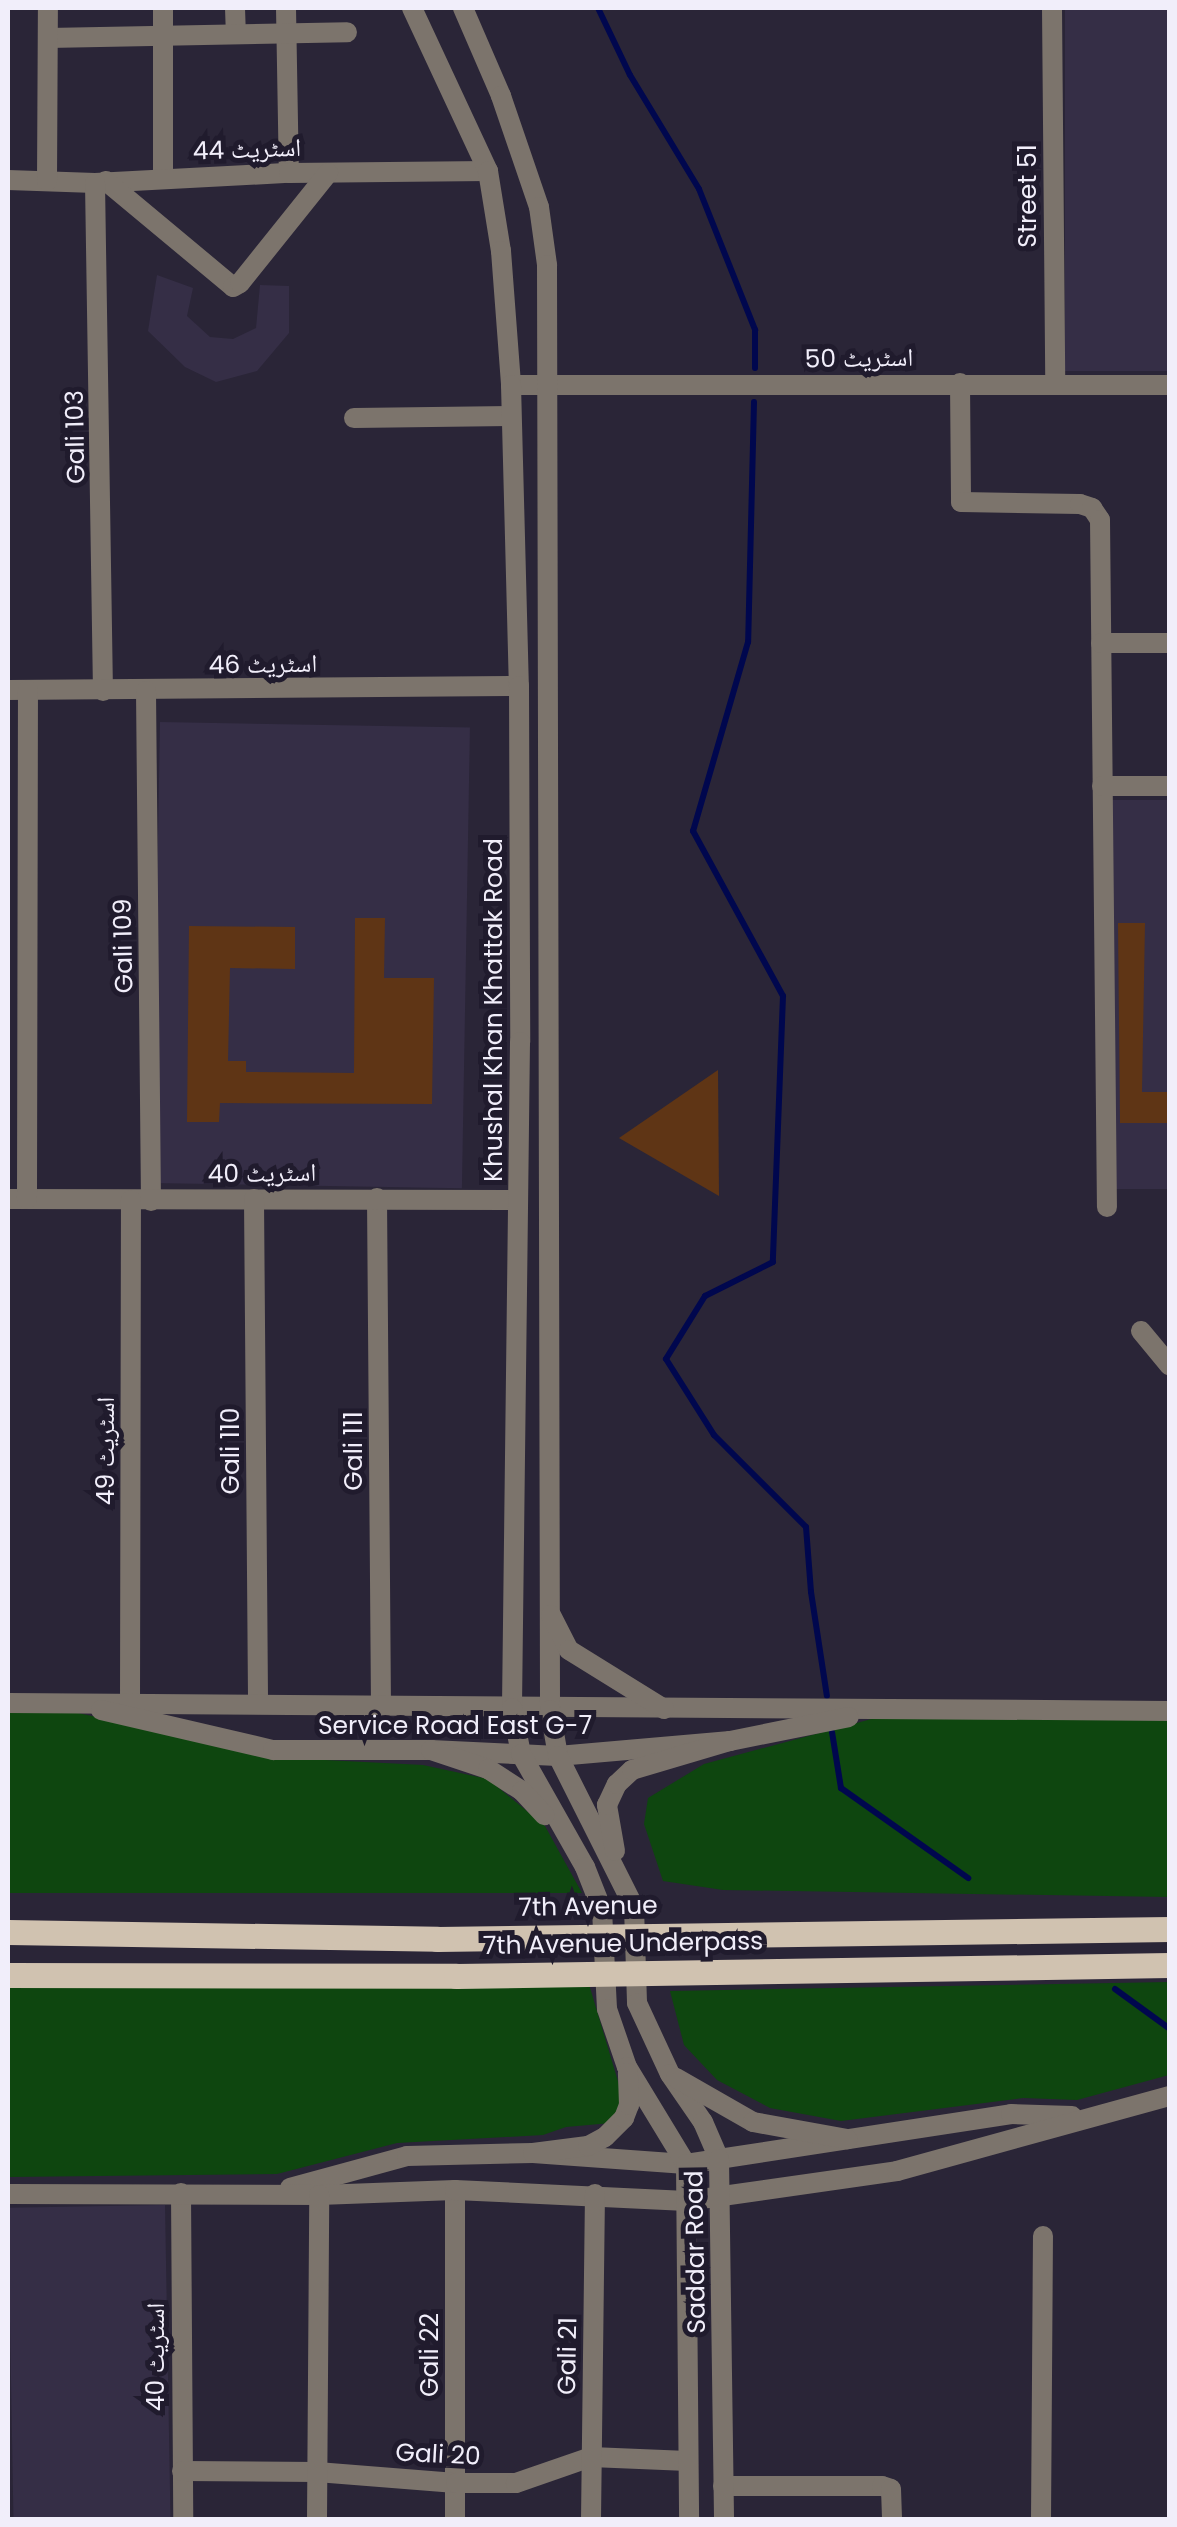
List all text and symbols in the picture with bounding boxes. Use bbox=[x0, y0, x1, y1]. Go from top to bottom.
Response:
street label: اسٹریٹ 44 bbox=[192, 133, 302, 167]
street label: Street 51 bbox=[1013, 144, 1043, 248]
street label: اسٹریٹ 50 bbox=[804, 343, 914, 375]
street label: Gali 103 bbox=[60, 390, 92, 484]
street label: اسٹریٹ 46 bbox=[208, 649, 318, 681]
street label: Khushal Khan Khattak Road bbox=[479, 838, 509, 1182]
street label: Gali 109 bbox=[108, 898, 140, 994]
street label: اسٹریٹ 40 bbox=[207, 1158, 317, 1190]
street label: اسٹریٹ 49 bbox=[91, 1397, 121, 1505]
street label: Gali 110 bbox=[216, 1407, 246, 1495]
street label: Gali 111 bbox=[339, 1411, 369, 1491]
street label: Service Road East G-7 bbox=[318, 1711, 592, 1741]
street label: 7th Avenue bbox=[518, 1891, 658, 1923]
street label: 7th Avenue Underpass bbox=[483, 1927, 763, 1961]
street label: Saddar Road bbox=[680, 2170, 712, 2334]
street label: اسٹریٹ 40 bbox=[141, 2303, 171, 2411]
street label: Gali 22 bbox=[415, 2313, 445, 2397]
street label: Gali 21 bbox=[552, 2317, 584, 2395]
street label: Gali 20 bbox=[395, 2438, 481, 2472]

